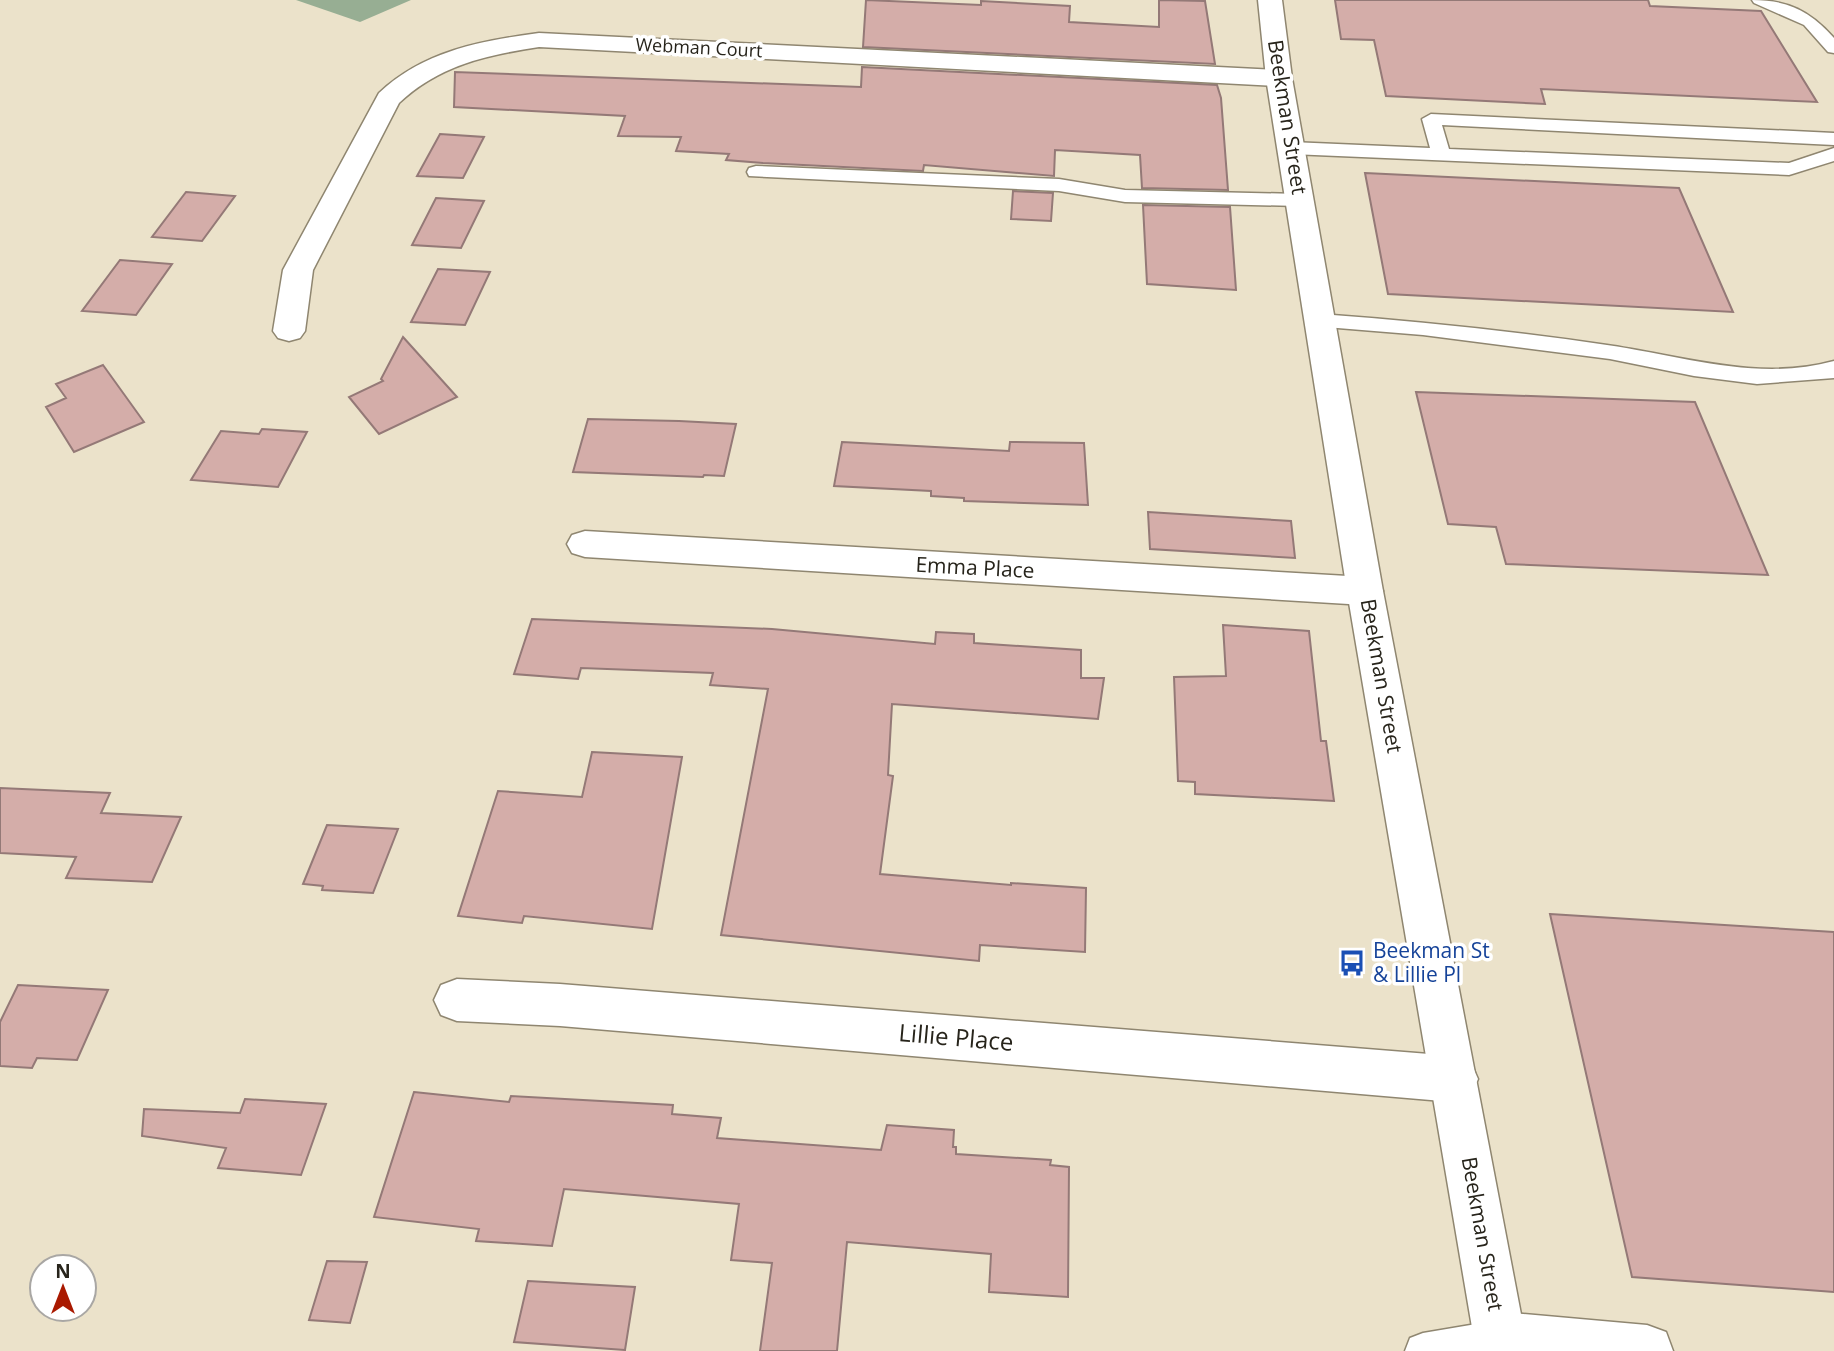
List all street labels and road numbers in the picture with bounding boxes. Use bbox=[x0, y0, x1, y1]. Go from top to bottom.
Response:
street label: Webman Court bbox=[635, 32, 763, 62]
street label: Beekman Street bbox=[1262, 37, 1314, 196]
street label: Emma Place bbox=[915, 550, 1035, 584]
street label: Beekman Street bbox=[1355, 596, 1409, 755]
street label: Lillie Place bbox=[897, 1015, 1015, 1058]
street label: Beekman Street bbox=[1456, 1154, 1510, 1313]

